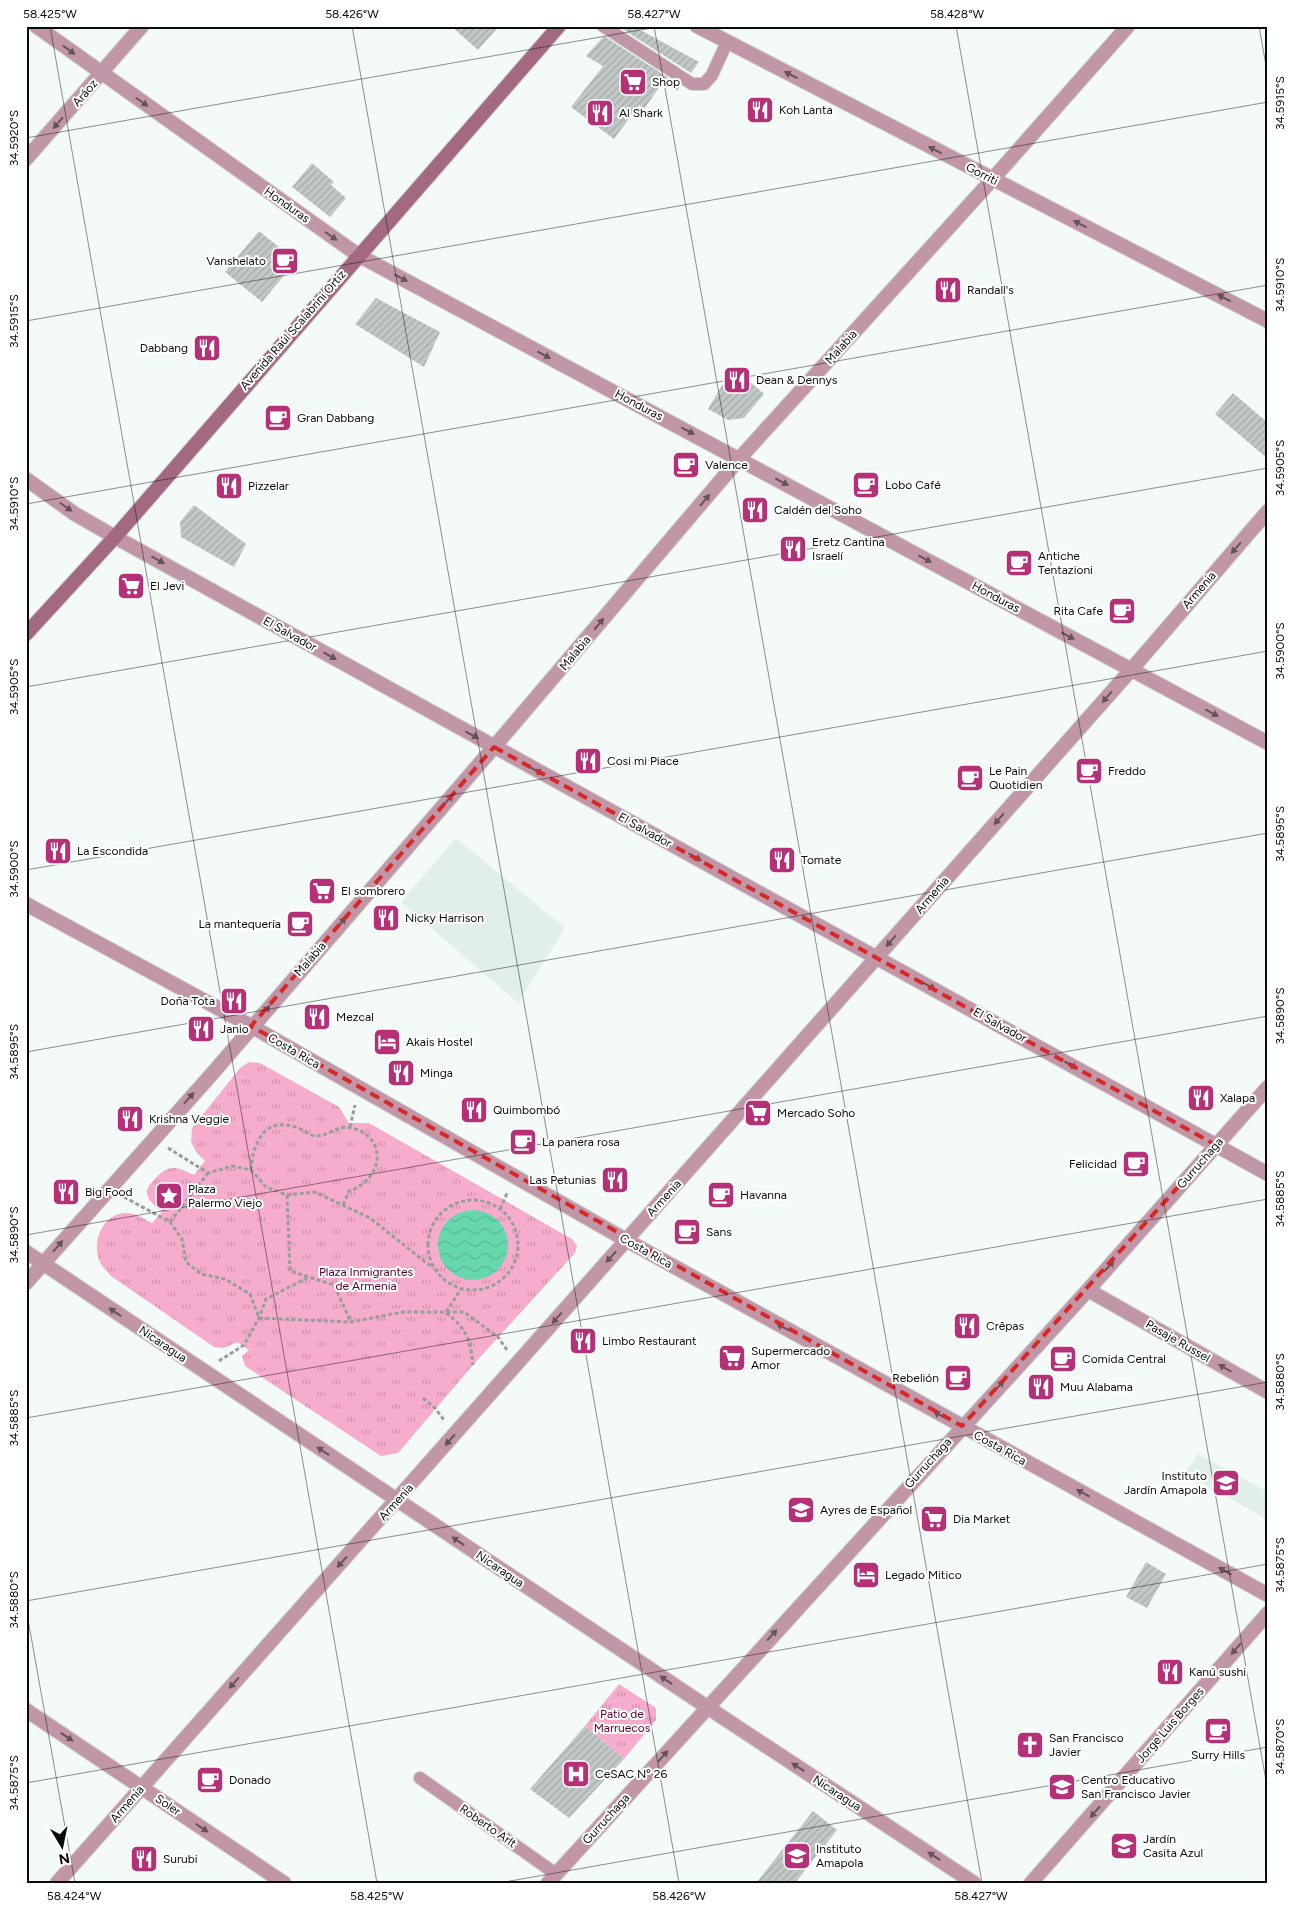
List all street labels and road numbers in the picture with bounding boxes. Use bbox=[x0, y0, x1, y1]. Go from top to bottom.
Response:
street label: Aráoz bbox=[70, 77, 101, 109]
street label: Gorriti bbox=[964, 160, 1000, 188]
street label: Honduras bbox=[262, 184, 313, 226]
street label: Avenida Raúl Scalabrini Ortiz bbox=[237, 267, 349, 393]
street label: Malabia bbox=[822, 327, 860, 367]
street label: Honduras bbox=[613, 387, 666, 424]
street label: Armenia bbox=[1179, 569, 1219, 611]
street label: Honduras bbox=[970, 579, 1023, 616]
street label: El Salvador bbox=[261, 614, 319, 654]
street label: Malabia bbox=[556, 633, 594, 673]
street label: El Salvador bbox=[616, 810, 674, 850]
street label: Armenia bbox=[912, 874, 952, 916]
street label: Malabia bbox=[291, 939, 329, 979]
street label: El Salvador bbox=[971, 1005, 1029, 1045]
street label: Costa Rica bbox=[266, 1031, 322, 1071]
street label: Gurruchaga bbox=[1174, 1135, 1226, 1191]
street label: Armenia bbox=[644, 1177, 684, 1219]
street label: Costa Rica bbox=[617, 1231, 675, 1271]
street label: Pasaje Russel bbox=[1143, 1317, 1213, 1365]
street label: Nicaragua bbox=[136, 1323, 190, 1365]
street label: Costa Rica bbox=[971, 1428, 1029, 1468]
street label: Gurruchaga bbox=[902, 1435, 954, 1491]
street label: Armenia bbox=[376, 1481, 416, 1523]
street label: Nicaragua bbox=[473, 1548, 527, 1590]
street label: Jorge Luis Borges bbox=[1133, 1684, 1207, 1766]
street label: Nicaragua bbox=[810, 1772, 864, 1814]
street label: Armenia bbox=[107, 1783, 147, 1825]
street label: Soler bbox=[153, 1791, 183, 1819]
street label: Gurruchaga bbox=[580, 1791, 632, 1847]
street label: Roberto Arlt bbox=[457, 1801, 519, 1851]

